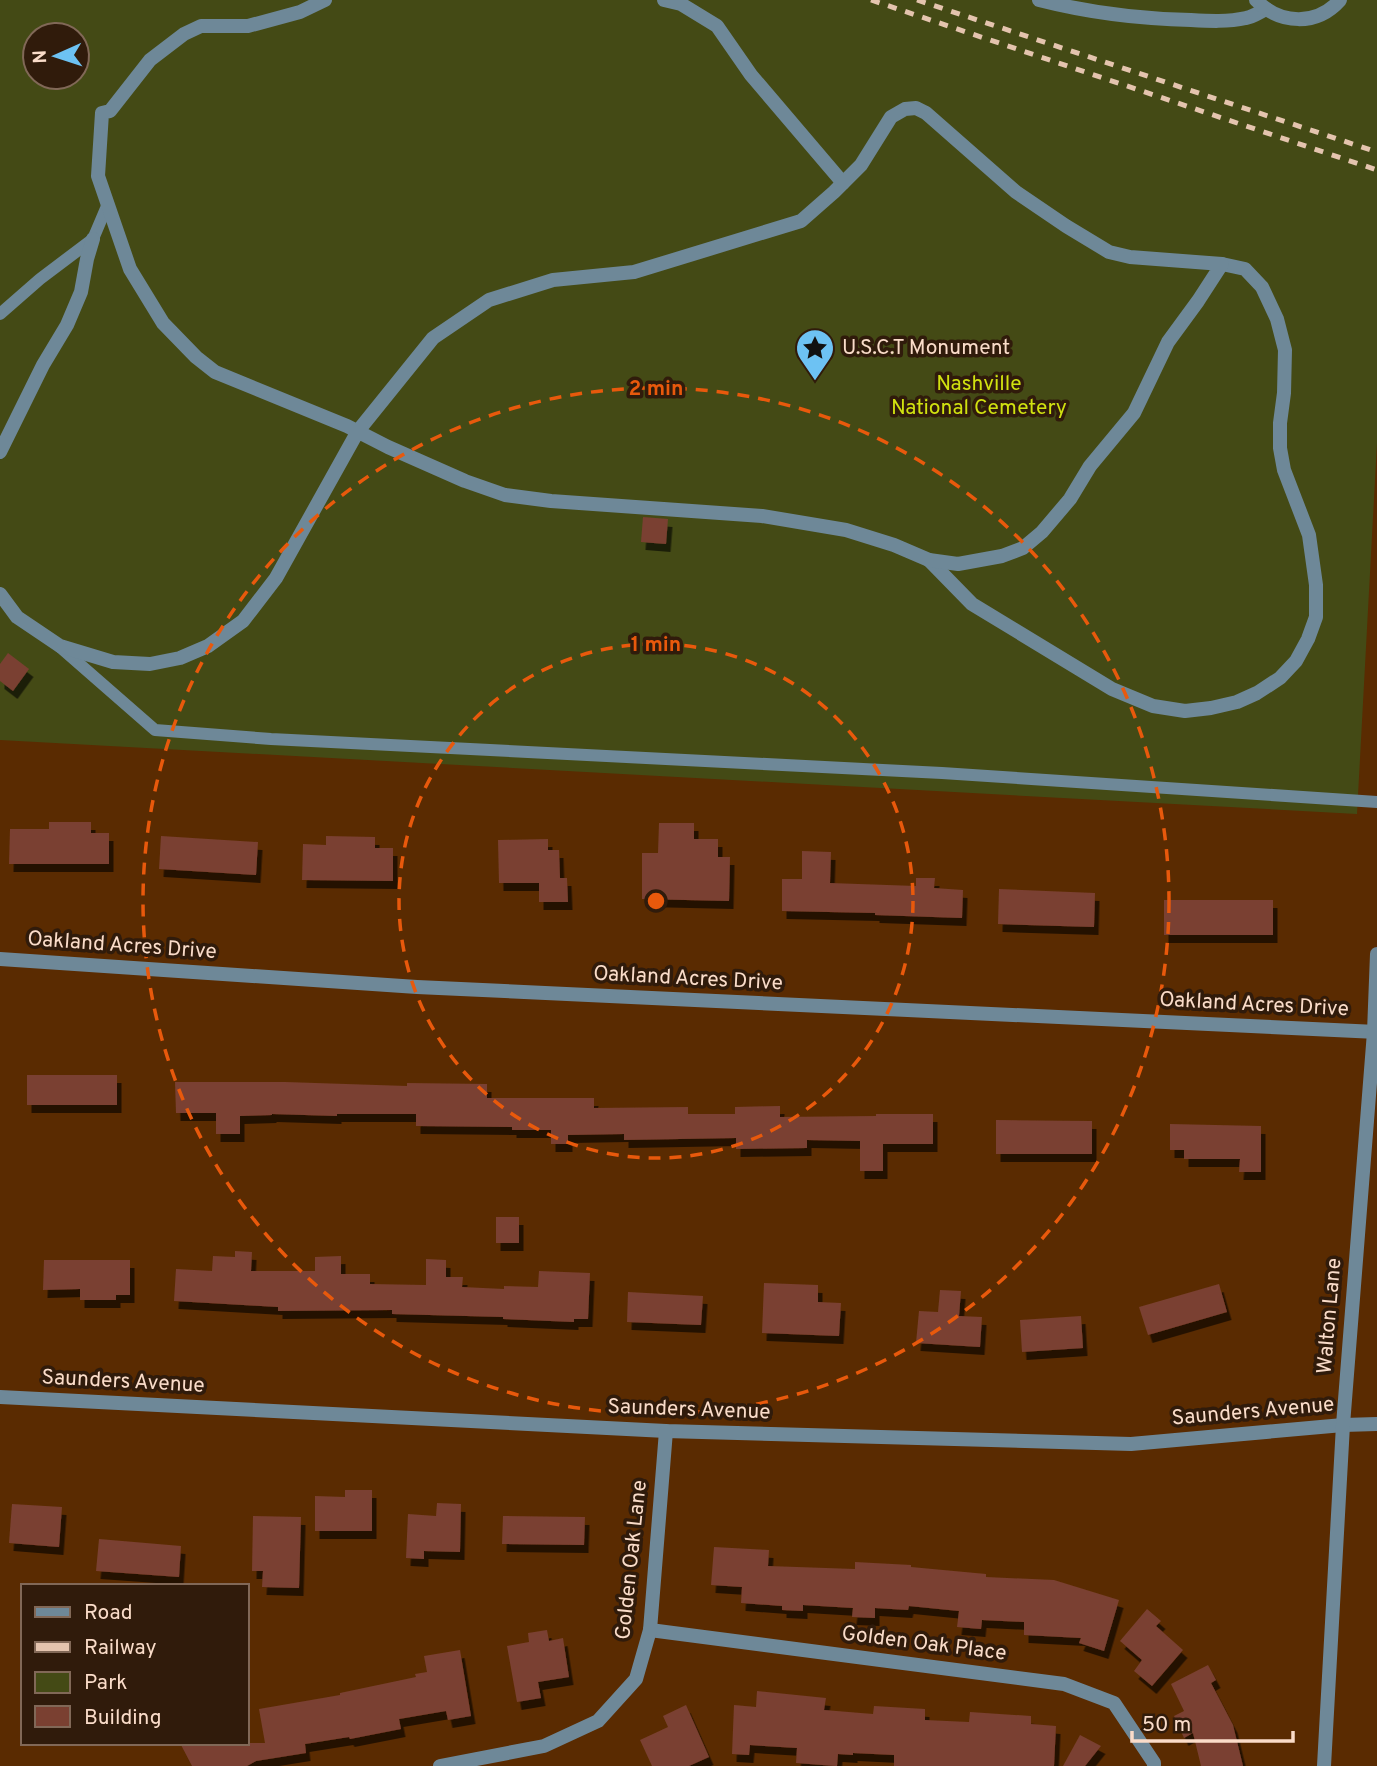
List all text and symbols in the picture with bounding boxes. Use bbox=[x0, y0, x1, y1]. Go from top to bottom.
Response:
north arrow bbox=[21, 21, 91, 91]
text: N bbox=[29, 49, 53, 64]
place icon: U.S.C.T Monument bbox=[794, 327, 836, 382]
place label: U.S.C.T Monument bbox=[842, 335, 1010, 362]
park label: Nashville National Cemetery bbox=[891, 371, 1067, 422]
text: 2 min bbox=[629, 376, 683, 403]
text: 1 min bbox=[631, 632, 681, 659]
centre of rings bbox=[644, 889, 668, 913]
street label: Oakland Acres Drive bbox=[26, 926, 218, 966]
street label: Oakland Acres Drive bbox=[592, 961, 784, 997]
street label: Oakland Acres Drive bbox=[1158, 987, 1350, 1023]
street label: Walton Lane bbox=[1311, 1257, 1349, 1375]
street label: Saunders Avenue bbox=[41, 1364, 205, 1400]
street label: Saunders Avenue bbox=[1171, 1391, 1335, 1433]
street label: Saunders Avenue bbox=[607, 1394, 771, 1426]
street label: Golden Oak Lane bbox=[610, 1479, 654, 1641]
legend bbox=[21, 1584, 248, 1745]
text: Road bbox=[84, 1600, 133, 1627]
street label: Golden Oak Place bbox=[840, 1620, 1008, 1668]
text: Railway bbox=[84, 1635, 157, 1662]
text: Park bbox=[84, 1670, 127, 1697]
scale bar bbox=[1132, 1700, 1293, 1744]
text: Building bbox=[84, 1705, 162, 1732]
text: 50 m bbox=[1142, 1712, 1191, 1739]

